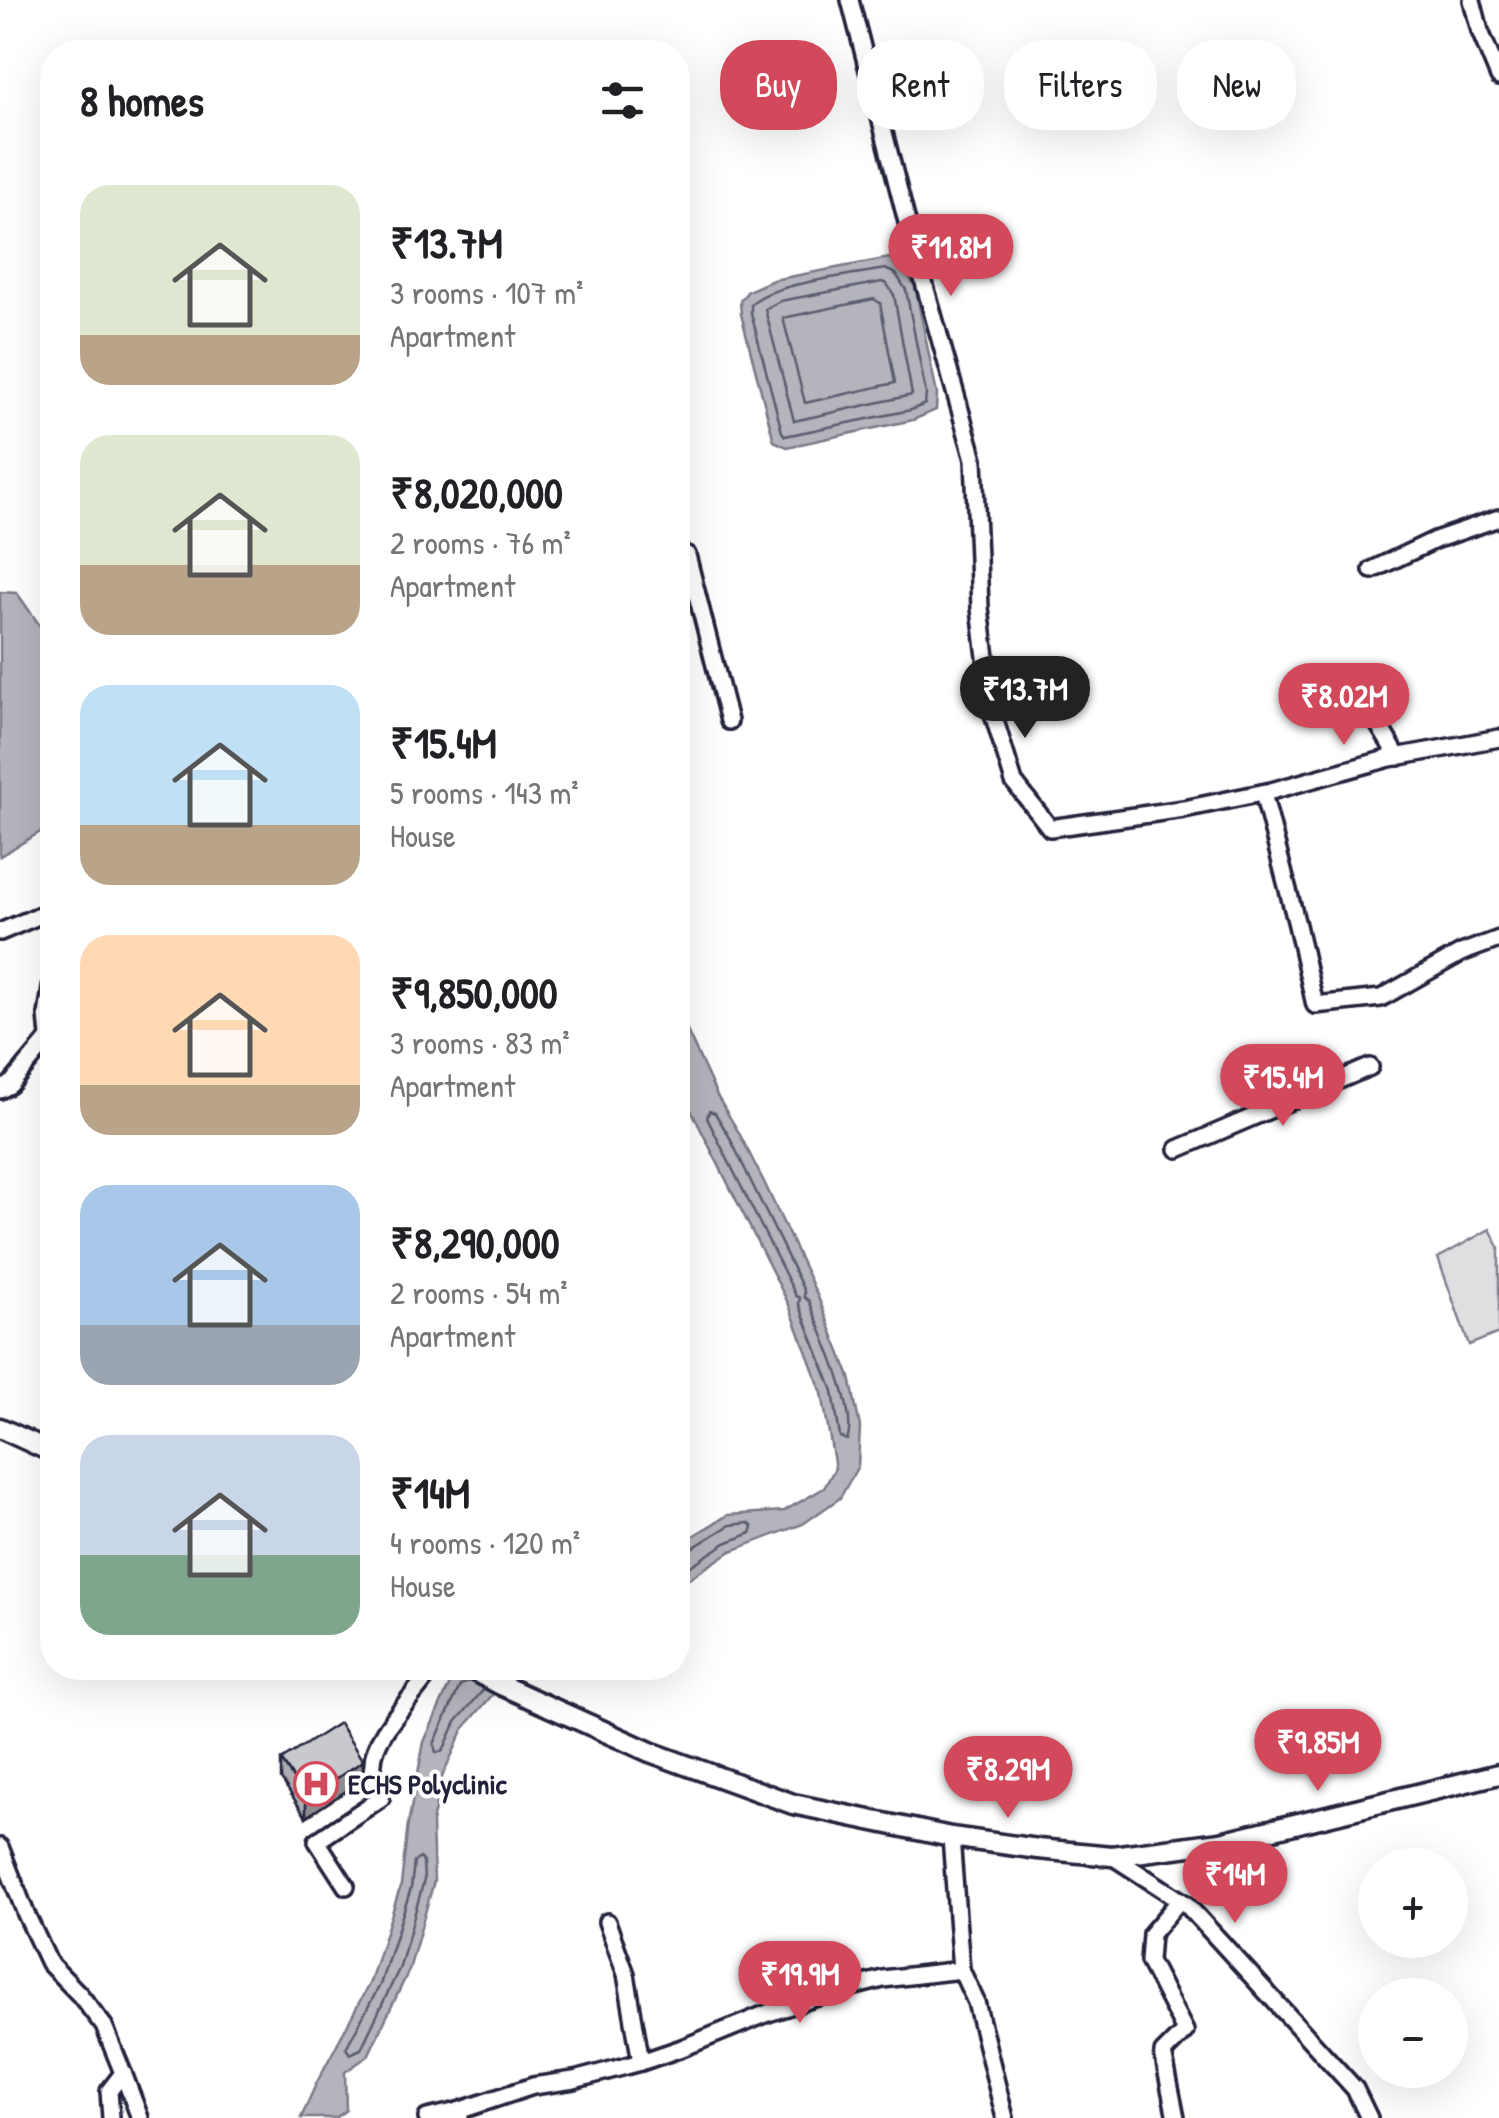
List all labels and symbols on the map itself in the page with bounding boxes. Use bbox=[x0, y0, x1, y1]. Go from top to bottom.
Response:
pin: ₹11.8M bbox=[870, 214, 1032, 299]
pin: ₹13.7M bbox=[944, 656, 1106, 741]
pin: ₹8.02M bbox=[1263, 663, 1425, 748]
pin: ₹15.4M bbox=[1202, 1044, 1364, 1129]
pin: ₹9.85M bbox=[1237, 1709, 1399, 1794]
pin: ₹8.29M bbox=[927, 1736, 1089, 1821]
hospital icon: ECHS Polyclinic bbox=[293, 1761, 339, 1807]
place label: ECHS Polyclinic bbox=[348, 1765, 508, 1804]
pin: ₹14M bbox=[1176, 1841, 1294, 1926]
pin: ₹19.9M bbox=[719, 1941, 881, 2026]

